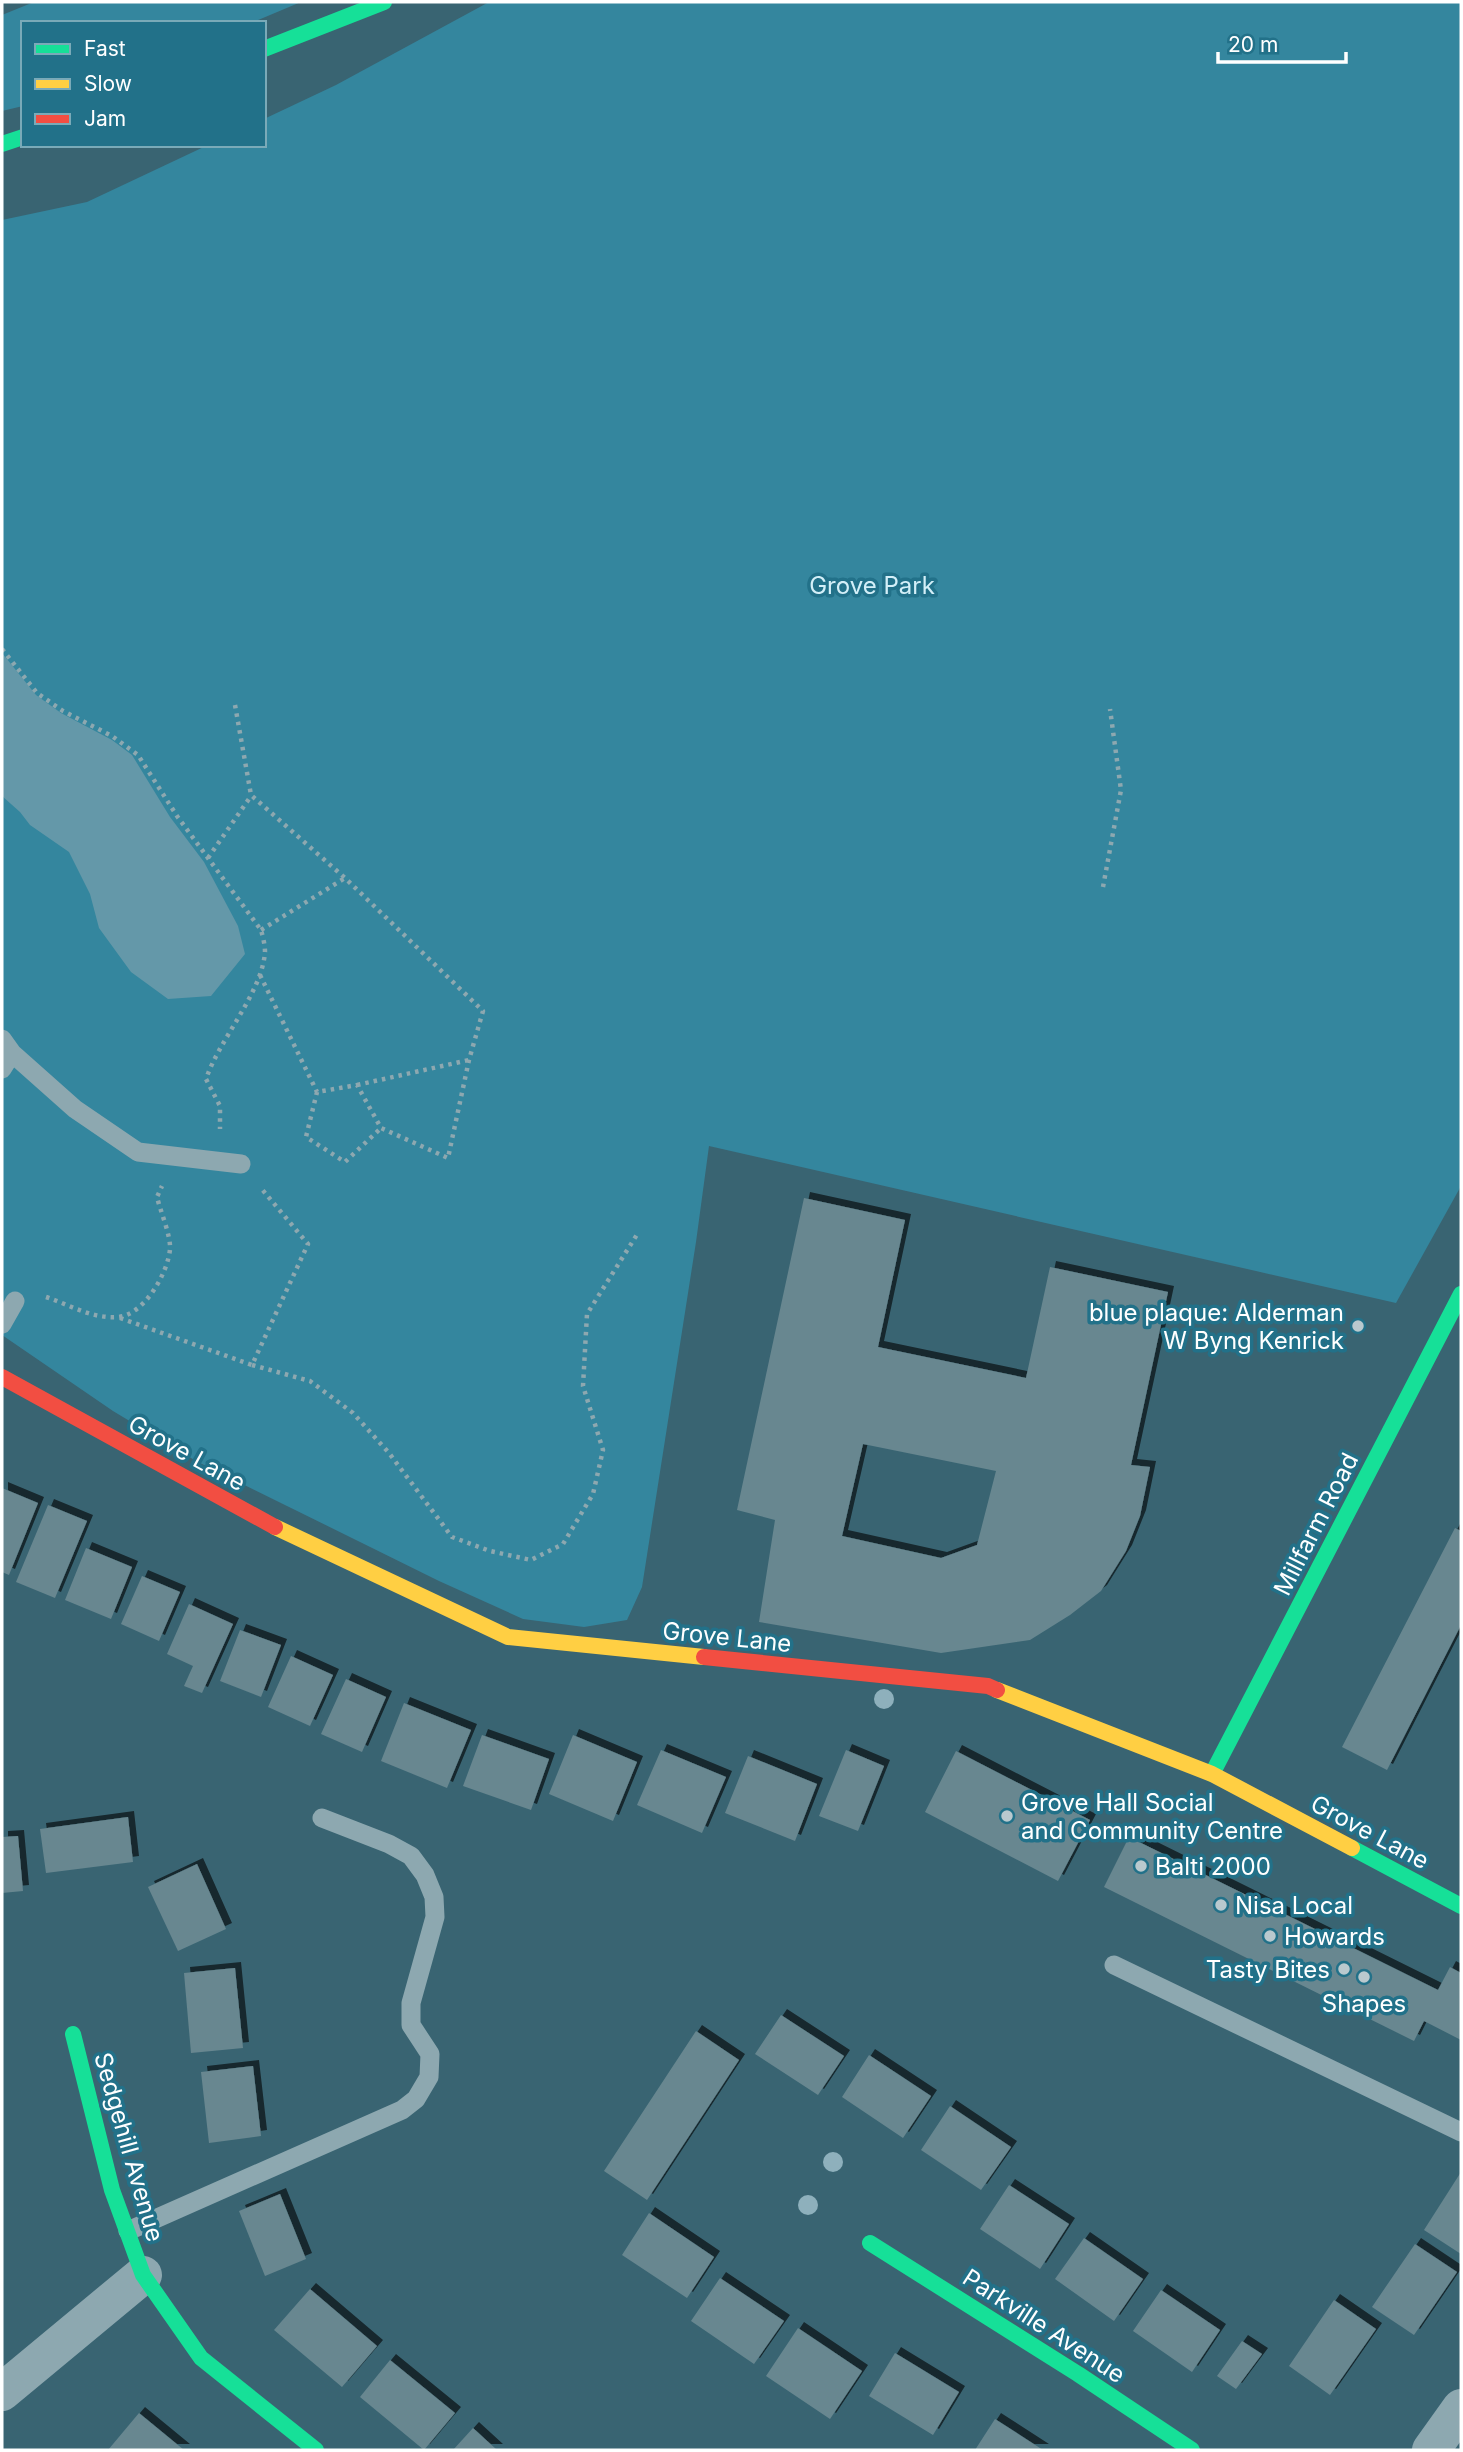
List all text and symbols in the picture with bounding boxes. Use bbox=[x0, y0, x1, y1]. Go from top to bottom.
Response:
legend bbox=[21, 21, 266, 147]
scale bar bbox=[1218, 21, 1346, 65]
text: 20 m bbox=[1228, 32, 1278, 57]
text: Fast bbox=[84, 36, 126, 61]
text: Slow bbox=[84, 71, 132, 96]
text: Jam bbox=[84, 106, 126, 131]
park label: Grove Park bbox=[809, 571, 935, 600]
place label: blue plaque: Alderman W Byng Kenrick bbox=[1089, 1298, 1344, 1355]
marker: blue plaque: Alderman W Byng Kenrick bbox=[1350, 1318, 1366, 1334]
street label: Grove Lane bbox=[123, 1409, 251, 1497]
street label: Millfarm Road bbox=[1268, 1448, 1364, 1600]
street label: Grove Lane bbox=[661, 1616, 793, 1658]
place label: Grove Hall Social and Community Centre bbox=[1021, 1788, 1283, 1845]
street label: Grove Lane bbox=[1306, 1789, 1434, 1875]
marker: Grove Hall Social and Community Centre bbox=[999, 1808, 1015, 1824]
place label: Balti 2000 bbox=[1155, 1852, 1271, 1881]
marker: Balti 2000 bbox=[1133, 1858, 1149, 1874]
place label: Nisa Local bbox=[1235, 1891, 1353, 1920]
marker: Nisa Local bbox=[1213, 1897, 1229, 1913]
place label: Howards bbox=[1284, 1922, 1385, 1951]
marker: Howards bbox=[1262, 1928, 1278, 1944]
place label: Tasty Bites bbox=[1206, 1955, 1330, 1984]
marker: Tasty Bites bbox=[1336, 1961, 1352, 1977]
marker: Shapes bbox=[1356, 1969, 1372, 1985]
place label: Shapes bbox=[1322, 1989, 1406, 2018]
street label: Sedgehill Avenue bbox=[88, 2049, 170, 2245]
street label: Parkville Avenue bbox=[958, 2263, 1130, 2389]

